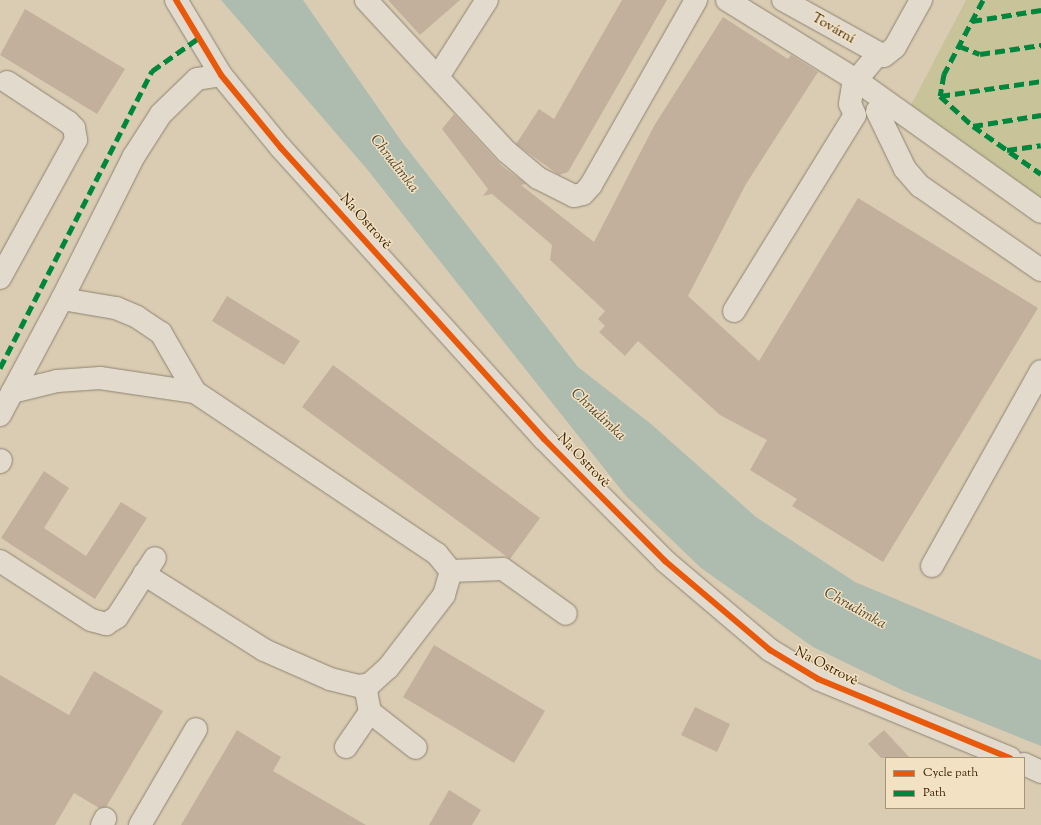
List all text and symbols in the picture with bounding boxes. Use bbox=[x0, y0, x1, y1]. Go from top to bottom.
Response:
street label: Tovární bbox=[808, 10, 858, 48]
water label: Chrudimka bbox=[366, 131, 422, 197]
street label: Na Ostrově bbox=[336, 191, 394, 253]
water label: Chrudimka bbox=[567, 385, 629, 445]
street label: Na Ostrově bbox=[553, 430, 613, 492]
water label: Chrudimka bbox=[821, 585, 889, 633]
street label: Na Ostrově bbox=[792, 644, 860, 690]
legend bbox=[885, 757, 1025, 809]
text: Cycle path bbox=[923, 764, 978, 782]
text: Path bbox=[923, 784, 946, 802]

